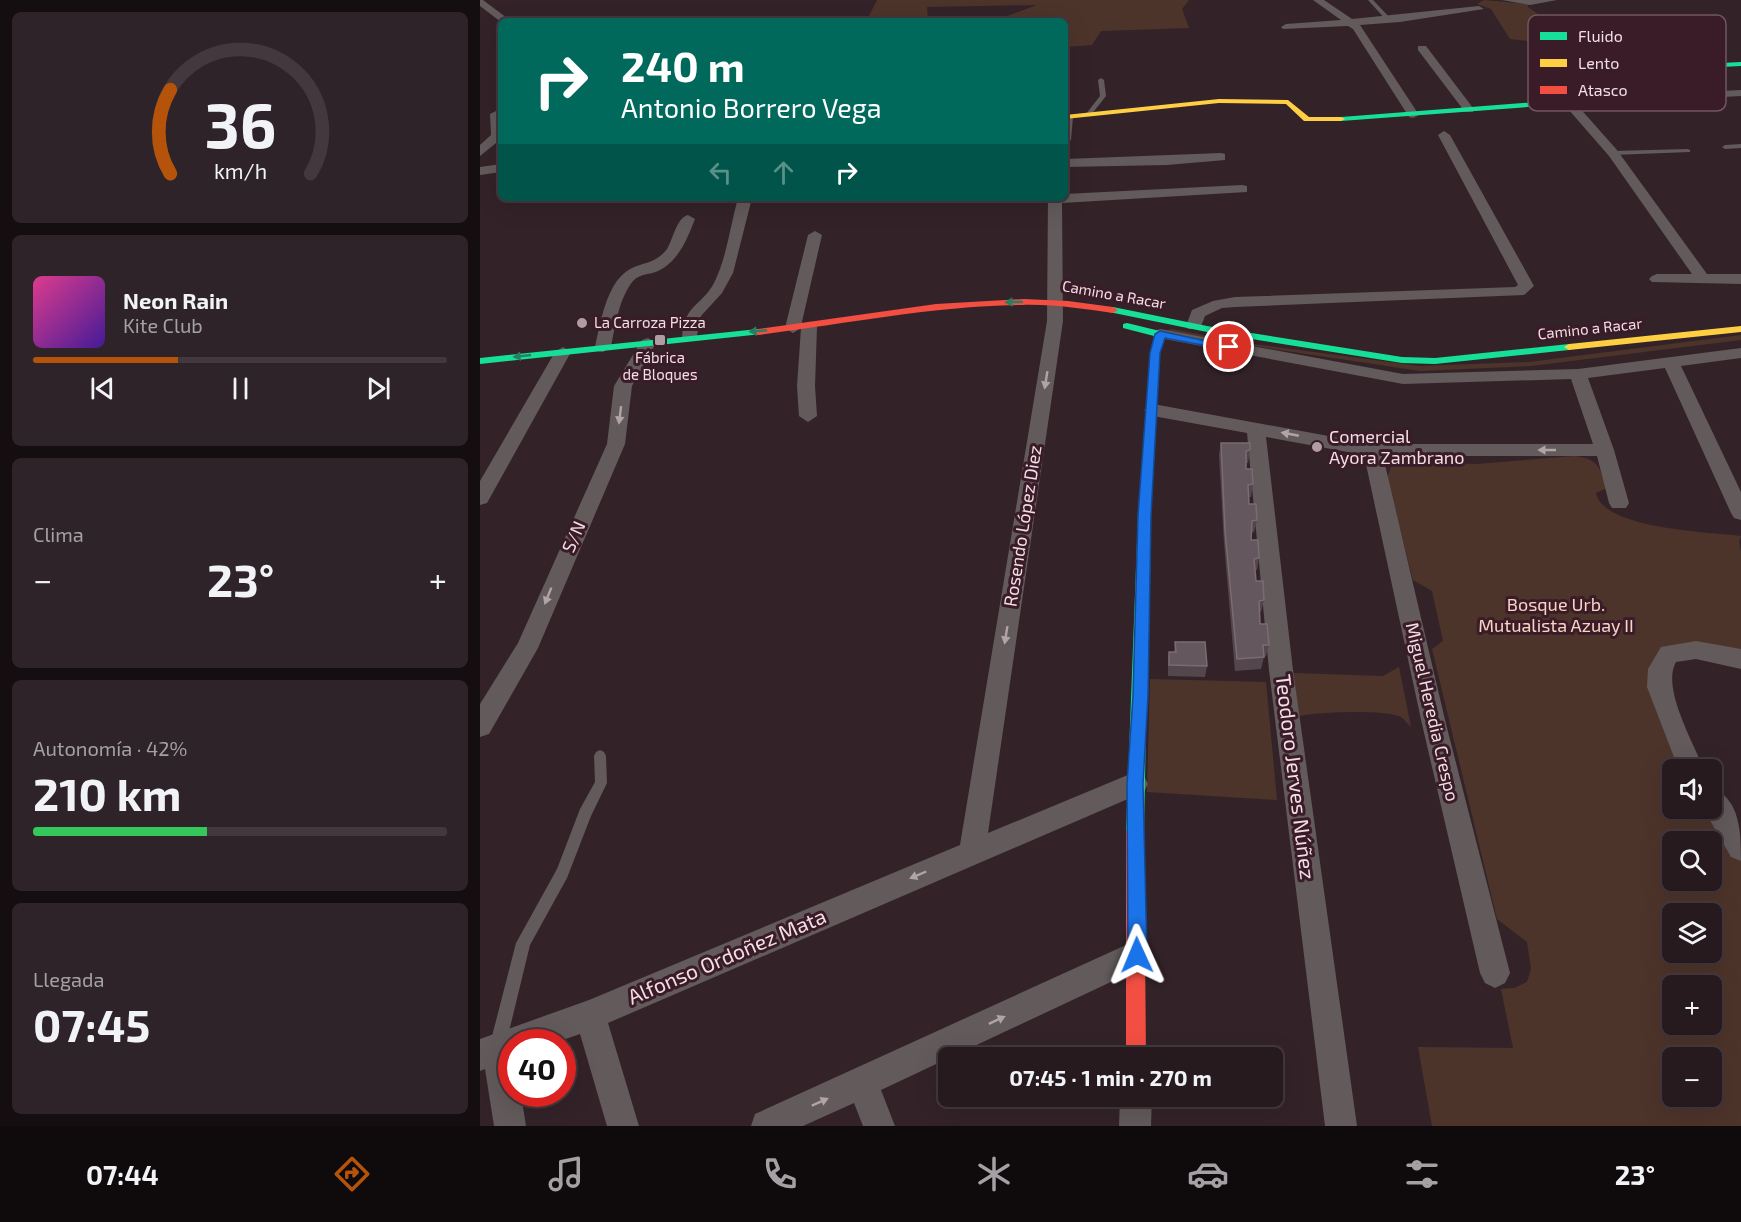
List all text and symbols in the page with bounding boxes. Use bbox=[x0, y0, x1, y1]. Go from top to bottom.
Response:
legend bbox=[1528, 15, 1726, 111]
text: Fluido bbox=[1578, 26, 1623, 45]
text: 240 m bbox=[621, 40, 745, 90]
icon: right bbox=[522, 42, 600, 120]
text: Lento bbox=[1578, 53, 1619, 72]
text: Atasco bbox=[1578, 80, 1628, 99]
text: 36 bbox=[204, 87, 276, 162]
text: Antonio Borrero Vega bbox=[621, 91, 882, 123]
icon: left bbox=[704, 156, 737, 189]
icon: ahead bbox=[767, 156, 800, 189]
icon: right bbox=[830, 156, 863, 189]
text: km/h bbox=[213, 159, 267, 184]
street label: Camino a Racar bbox=[1061, 276, 1167, 312]
text: Neon Rain bbox=[123, 287, 228, 313]
one-way arrow bbox=[1004, 297, 1023, 306]
text: Kite Club bbox=[123, 313, 203, 337]
place label: La Carroza Pizza bbox=[594, 313, 706, 331]
street label: Camino a Racar bbox=[1537, 314, 1643, 342]
marker: La Carroza Pizza bbox=[575, 316, 589, 330]
pin bbox=[1203, 321, 1254, 372]
one-way arrow bbox=[748, 326, 767, 336]
icon: arrive bbox=[1212, 330, 1245, 363]
marker: Fábrica de Bloques bbox=[653, 333, 667, 347]
place label: Fábrica de Bloques bbox=[622, 348, 698, 383]
one-way arrow bbox=[512, 351, 531, 361]
one-way arrow bbox=[1041, 371, 1050, 390]
icon: previous bbox=[86, 372, 119, 405]
icon: pause bbox=[224, 372, 257, 405]
icon: next bbox=[362, 372, 395, 405]
one-way arrow bbox=[615, 406, 624, 425]
place label: Comercial Ayora Zambrano bbox=[1329, 425, 1465, 468]
one-way arrow bbox=[1281, 430, 1300, 439]
marker: Comercial Ayora Zambrano bbox=[1310, 440, 1324, 454]
street label: Rosendo López Diez bbox=[998, 444, 1046, 608]
one-way arrow bbox=[1537, 445, 1556, 455]
street label: S/N bbox=[557, 517, 590, 556]
text: Clima bbox=[33, 522, 84, 546]
text: 23° bbox=[207, 552, 274, 606]
text: − bbox=[33, 559, 52, 599]
text: + bbox=[429, 559, 447, 599]
one-way arrow bbox=[543, 587, 553, 605]
park label: Bosque Urb. Mutualista Azuay II bbox=[1478, 593, 1634, 636]
street label: Miguel Heredia Crespo bbox=[1402, 620, 1464, 803]
one-way arrow bbox=[1001, 625, 1010, 644]
street label: Teodoro Jerves Núñez bbox=[1271, 673, 1321, 881]
text: Autonomía · 42% bbox=[33, 736, 187, 760]
map controls bbox=[1662, 759, 1722, 1107]
button: sound bbox=[1662, 759, 1722, 819]
text: 210 km bbox=[33, 766, 182, 820]
button: search bbox=[1662, 831, 1722, 891]
one-way arrow bbox=[909, 870, 927, 880]
street label: Alfonso Ordoñez Mata bbox=[624, 903, 829, 1009]
button: layers bbox=[1662, 903, 1722, 963]
position arrow bbox=[1105, 923, 1169, 987]
text: Llegada bbox=[33, 967, 104, 991]
button: + bbox=[1662, 975, 1722, 1035]
text: 07:45 bbox=[33, 997, 150, 1051]
one-way arrow bbox=[989, 1015, 1007, 1025]
speed limit sign: 40 bbox=[498, 1029, 576, 1107]
button: − bbox=[1662, 1047, 1722, 1107]
text: 07:45 · 1 min · 270 m bbox=[1009, 1064, 1212, 1090]
one-way arrow bbox=[812, 1097, 830, 1107]
icon: directions bbox=[331, 1153, 373, 1195]
icon: music bbox=[545, 1153, 587, 1195]
icon: phone bbox=[759, 1153, 801, 1195]
icon: climate bbox=[973, 1153, 1015, 1195]
icon: car bbox=[1187, 1153, 1229, 1195]
icon: filters bbox=[1401, 1153, 1443, 1195]
text: 07:44 bbox=[86, 1158, 159, 1190]
text: 23° bbox=[1615, 1158, 1655, 1190]

